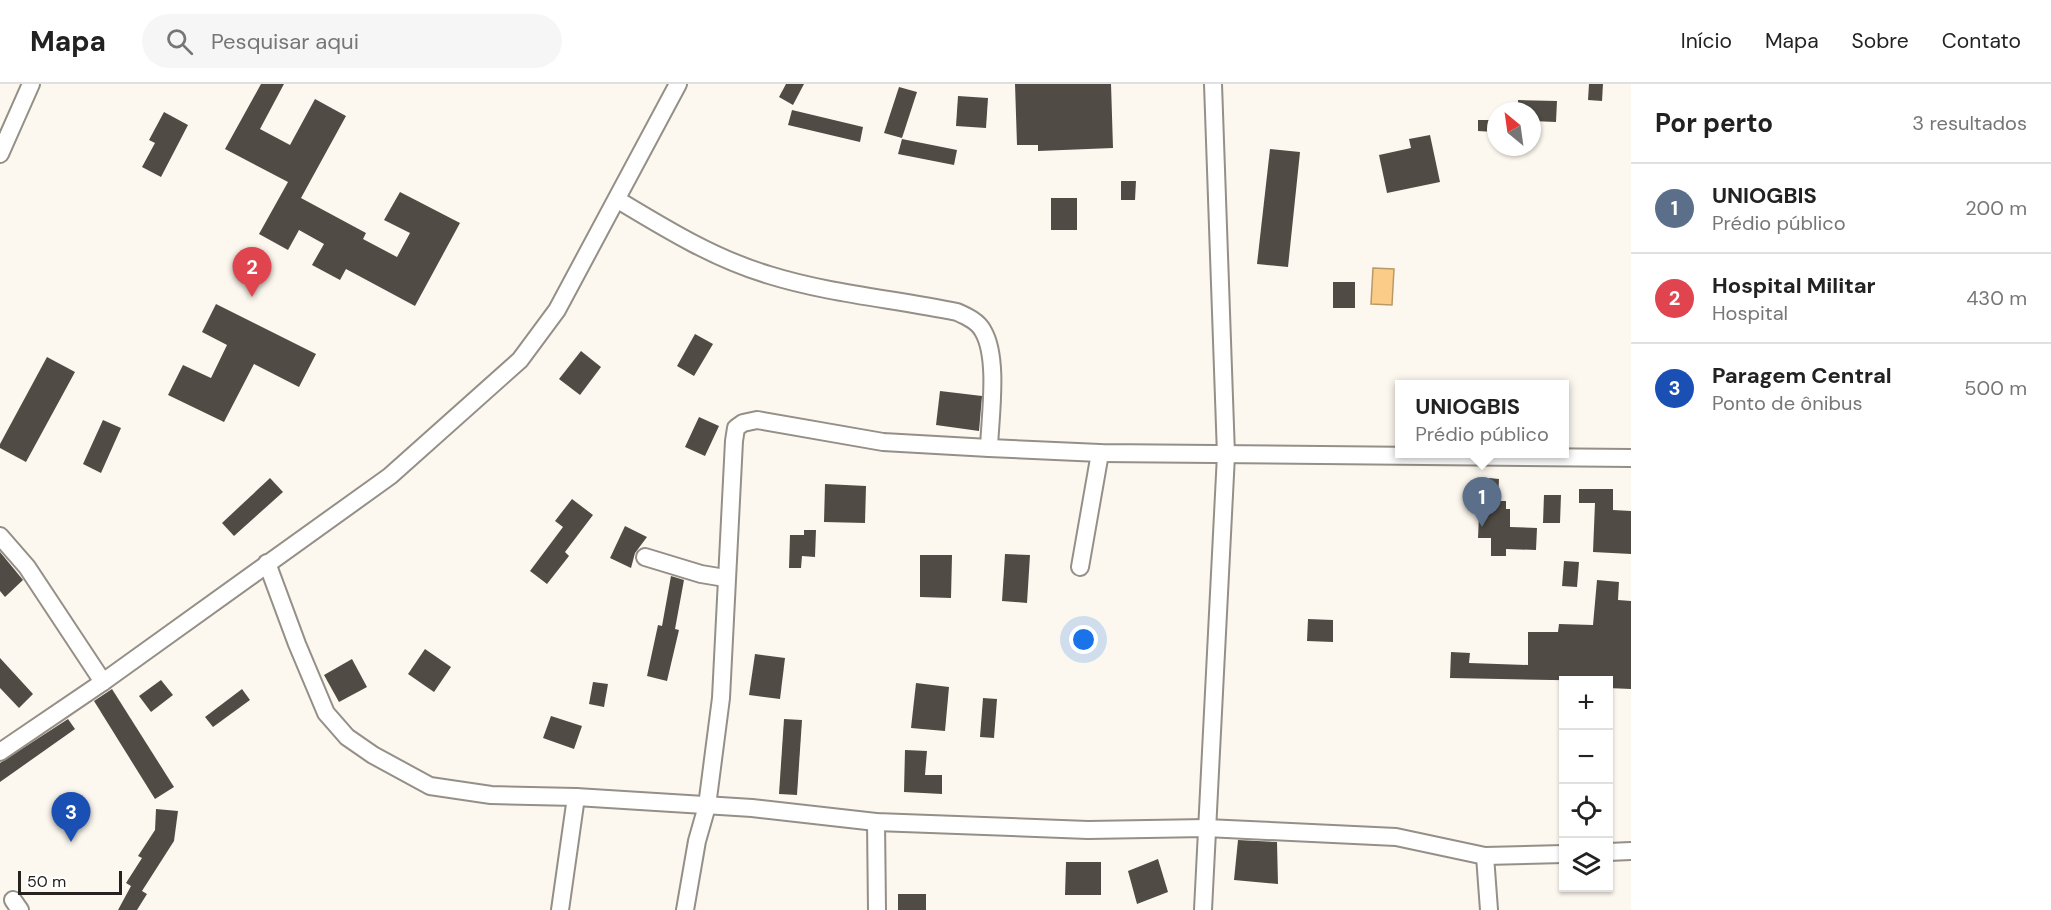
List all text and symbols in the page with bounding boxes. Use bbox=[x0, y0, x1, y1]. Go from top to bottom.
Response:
search box bbox=[142, 14, 562, 68]
text: Mapa bbox=[30, 23, 106, 60]
icon: search bbox=[163, 25, 196, 58]
text: Pesquisar aqui bbox=[211, 27, 359, 56]
text: Início bbox=[1681, 27, 1732, 55]
text: Mapa bbox=[1765, 27, 1819, 55]
text: Sobre bbox=[1852, 27, 1909, 55]
text: Contato bbox=[1942, 27, 2021, 55]
north arrow bbox=[1487, 102, 1541, 156]
text: Por perto bbox=[1655, 106, 1773, 140]
text: 3 resultados bbox=[1912, 110, 2027, 136]
text: UNIOGBIS bbox=[1712, 181, 1817, 210]
text: 1 bbox=[1671, 195, 1678, 221]
text: 200 m bbox=[1965, 195, 2027, 221]
text: Prédio público bbox=[1712, 210, 1846, 236]
pin: 2 bbox=[232, 248, 272, 297]
text: Hospital Militar bbox=[1712, 271, 1876, 300]
text: 2 bbox=[1669, 285, 1680, 311]
text: 430 m bbox=[1966, 285, 2027, 311]
text: Hospital bbox=[1712, 300, 1788, 326]
text: Paragem Central bbox=[1712, 361, 1892, 390]
text: 3 bbox=[1668, 375, 1681, 401]
text: 500 m bbox=[1964, 375, 2027, 401]
popup bbox=[1395, 380, 1569, 458]
text: Ponto de ônibus bbox=[1712, 390, 1862, 416]
text: UNIOGBIS bbox=[1415, 392, 1520, 421]
text: Prédio público bbox=[1415, 421, 1549, 447]
pin: 1 bbox=[1462, 478, 1502, 527]
your location bbox=[1069, 625, 1098, 654]
map controls bbox=[1559, 676, 1613, 892]
button: + bbox=[1559, 676, 1613, 730]
button: − bbox=[1559, 730, 1613, 784]
button: locate bbox=[1559, 784, 1613, 838]
pin: 3 bbox=[52, 792, 90, 842]
button: layers bbox=[1559, 838, 1613, 892]
scale bar bbox=[18, 868, 122, 896]
text: 50 m bbox=[27, 871, 66, 892]

